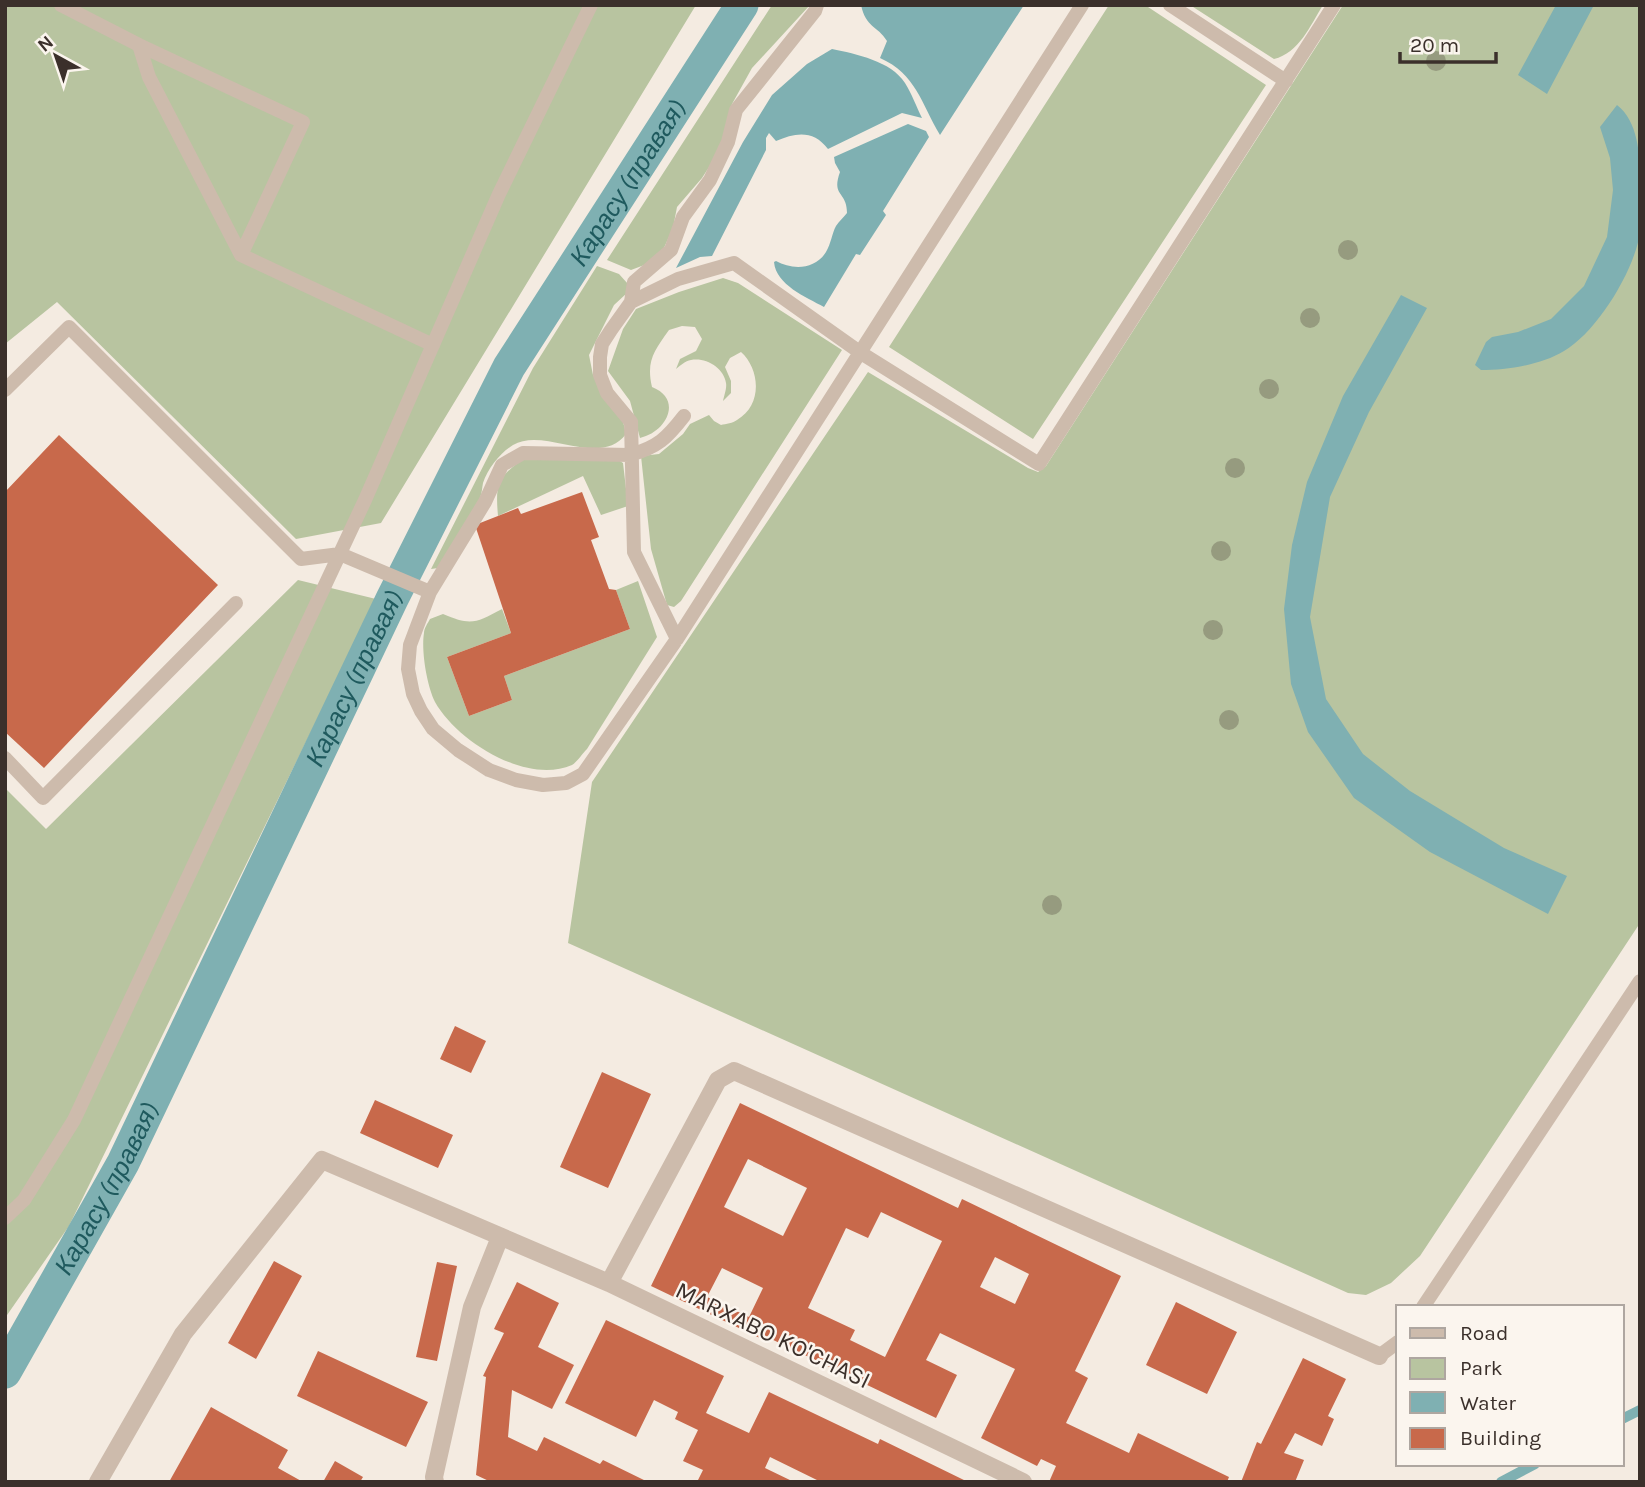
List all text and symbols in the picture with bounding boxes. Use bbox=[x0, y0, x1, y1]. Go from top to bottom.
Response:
north arrow bbox=[21, 21, 91, 91]
scale bar bbox=[1400, 21, 1496, 65]
text: N bbox=[33, 31, 58, 57]
text: 20 m bbox=[1410, 33, 1459, 57]
water label: Карасу (правая) bbox=[563, 94, 693, 272]
water label: Карасу (правая) bbox=[299, 585, 410, 772]
water label: Карасу (правая) bbox=[48, 1097, 166, 1280]
street label: MARXABO KO'CHASI bbox=[671, 1276, 875, 1394]
legend bbox=[1396, 1305, 1624, 1466]
text: Road bbox=[1460, 1321, 1508, 1345]
text: Park bbox=[1460, 1356, 1503, 1380]
text: Water bbox=[1460, 1391, 1516, 1415]
text: Building bbox=[1460, 1426, 1541, 1450]

